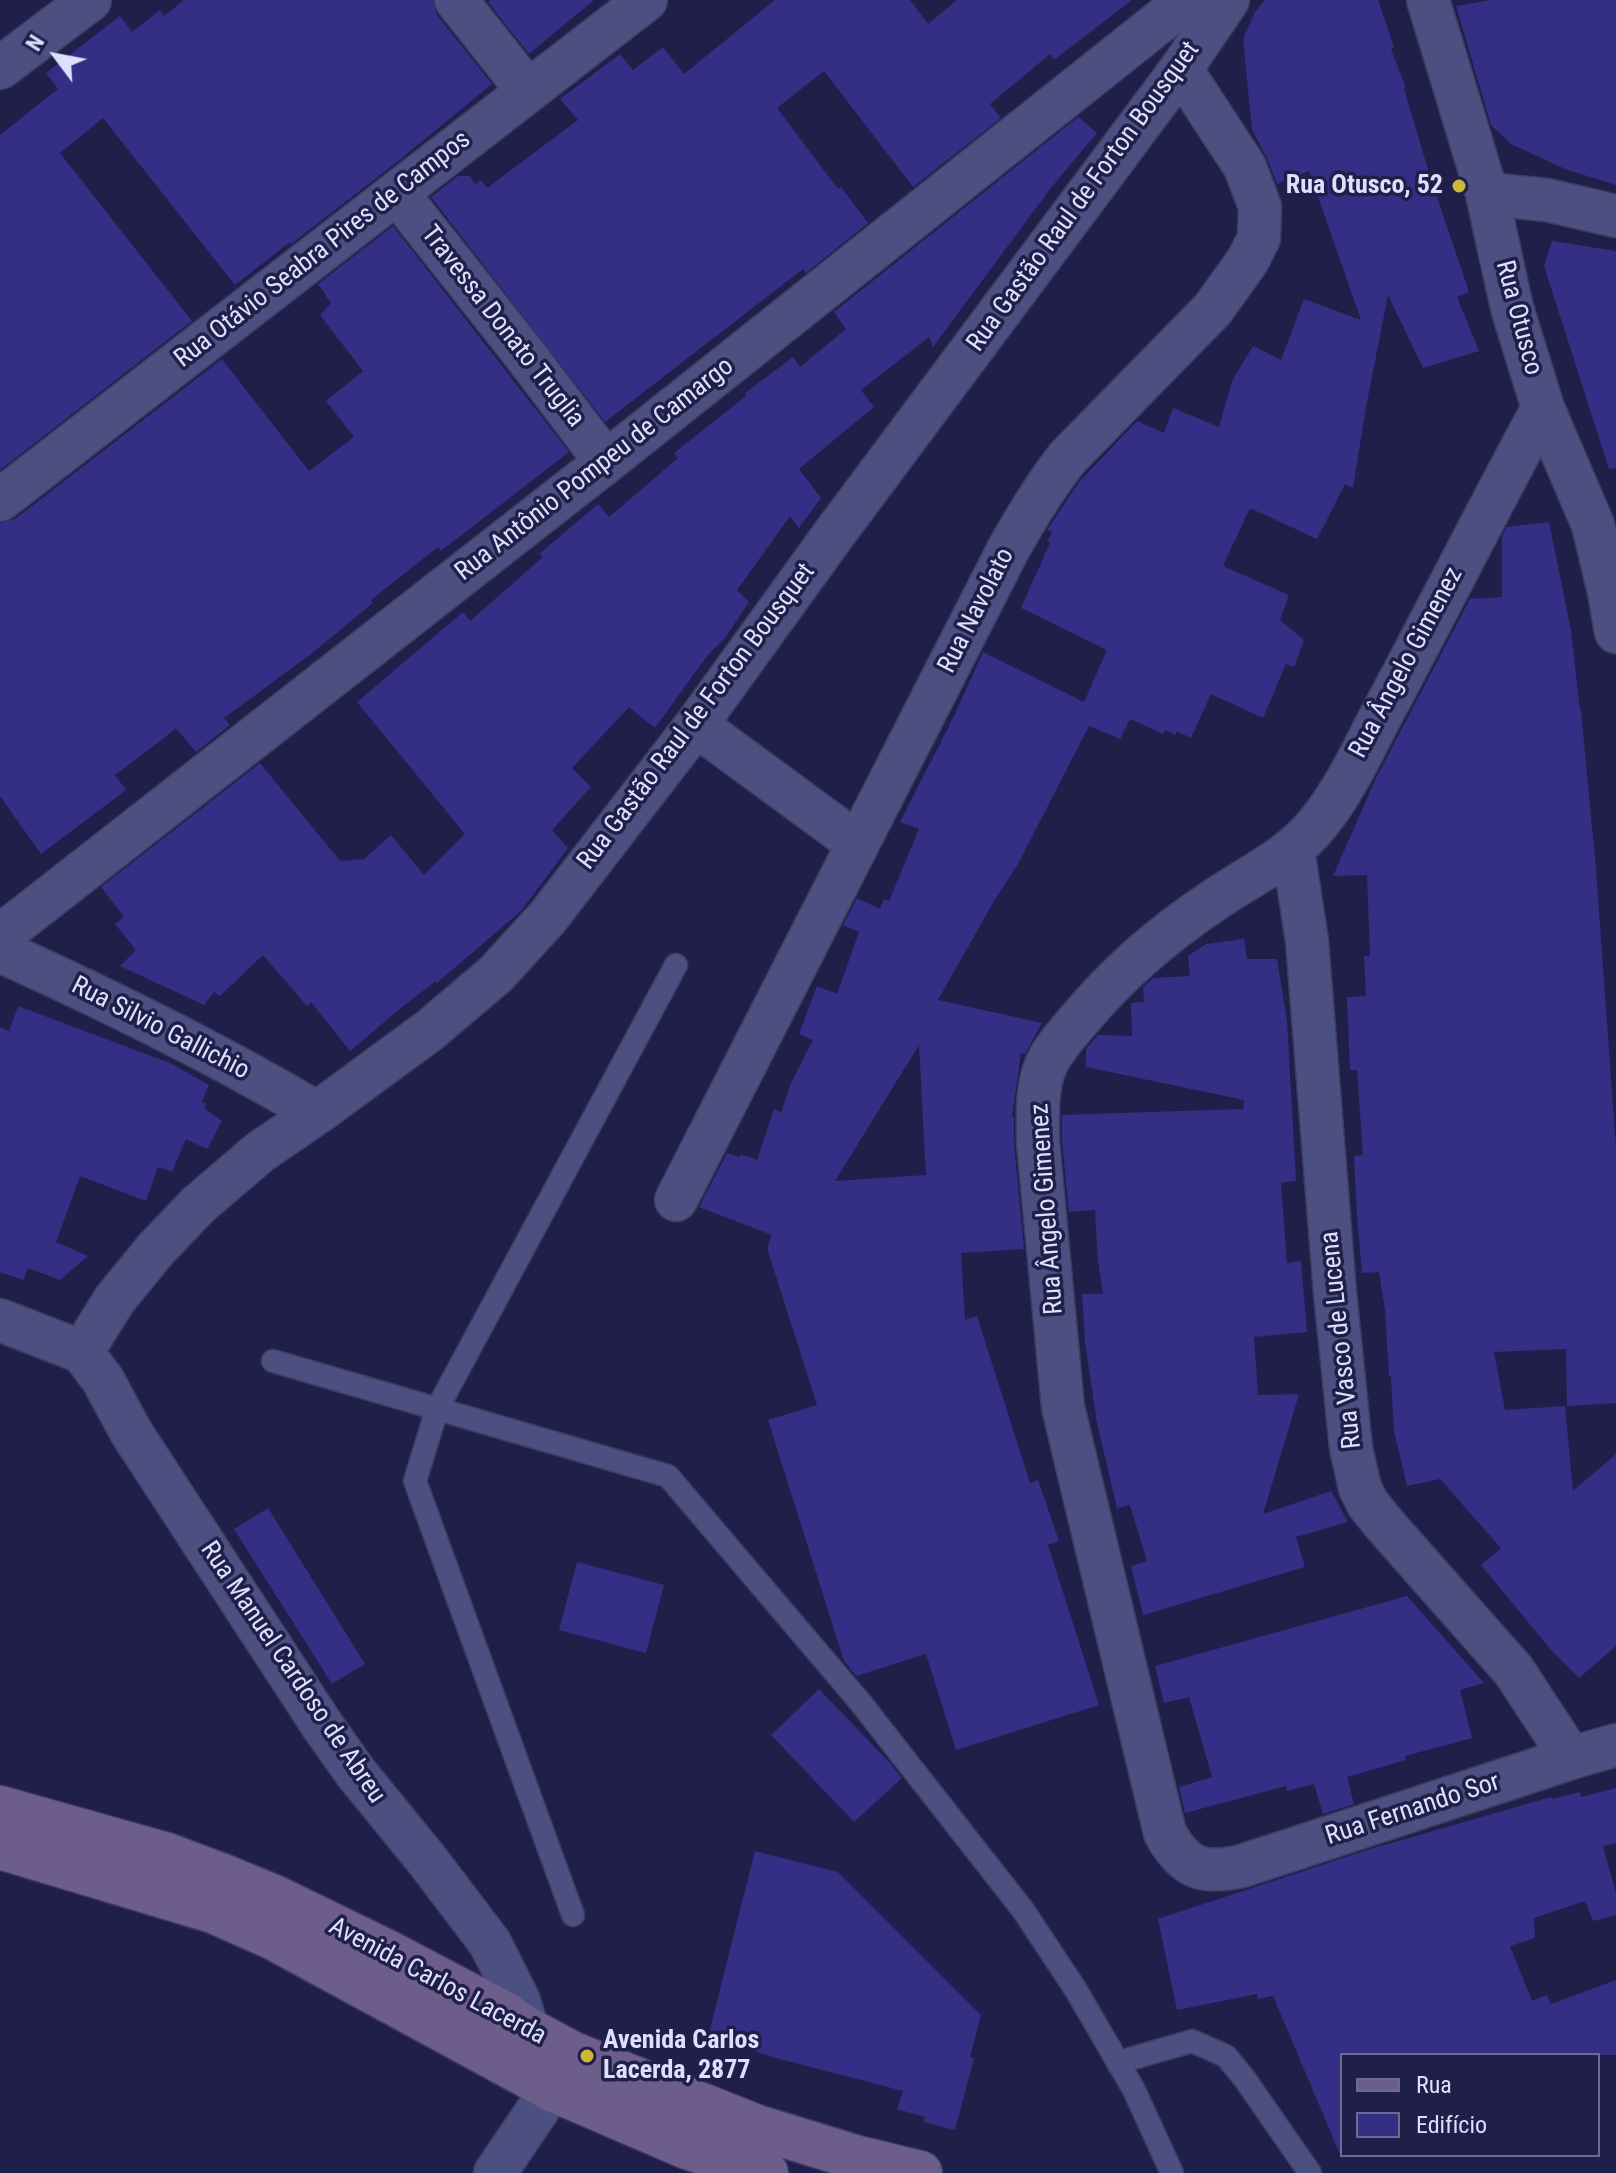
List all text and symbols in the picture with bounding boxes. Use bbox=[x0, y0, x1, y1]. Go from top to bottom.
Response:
north arrow bbox=[16, 16, 96, 96]
text: N bbox=[21, 31, 49, 55]
street label: Rua Gastão Raul de Forton Bousquet bbox=[961, 36, 1207, 358]
street label: Rua Otávio Seabra Pires de Campos bbox=[169, 125, 477, 375]
place label: Rua Otusco, 52 bbox=[1286, 170, 1443, 202]
marker: Rua Otusco, 52 bbox=[1450, 177, 1468, 195]
street label: Travessa Donato Truglia bbox=[414, 220, 590, 434]
street label: Rua Otusco bbox=[1488, 257, 1548, 379]
street label: Rua Antônio Pompeu de Camargo bbox=[450, 352, 740, 588]
street label: Rua Navolato bbox=[932, 543, 1022, 679]
street label: Rua Gastão Raul de Forton Bousquet bbox=[572, 558, 822, 876]
street label: Rua Ângelo Gimenez bbox=[1344, 562, 1470, 764]
street label: Rua Silvio Gallichio bbox=[66, 971, 254, 1087]
street label: Rua Ângelo Gimenez bbox=[1025, 1102, 1071, 1316]
street label: Rua Vasco de Lucena bbox=[1315, 1230, 1369, 1450]
street label: Rua Manuel Cardoso de Abreu bbox=[193, 1536, 391, 1810]
street label: Rua Fernando Sor bbox=[1322, 1767, 1504, 1853]
street label: Avenida Carlos Lacerda bbox=[323, 1912, 551, 2052]
place label: Avenida Carlos Lacerda, 2877 bbox=[603, 2025, 759, 2086]
marker: Avenida Carlos Lacerda, 2877 bbox=[578, 2047, 596, 2065]
legend bbox=[1340, 2053, 1600, 2157]
text: Rua bbox=[1416, 2071, 1452, 2099]
text: Edifício bbox=[1416, 2111, 1487, 2139]

